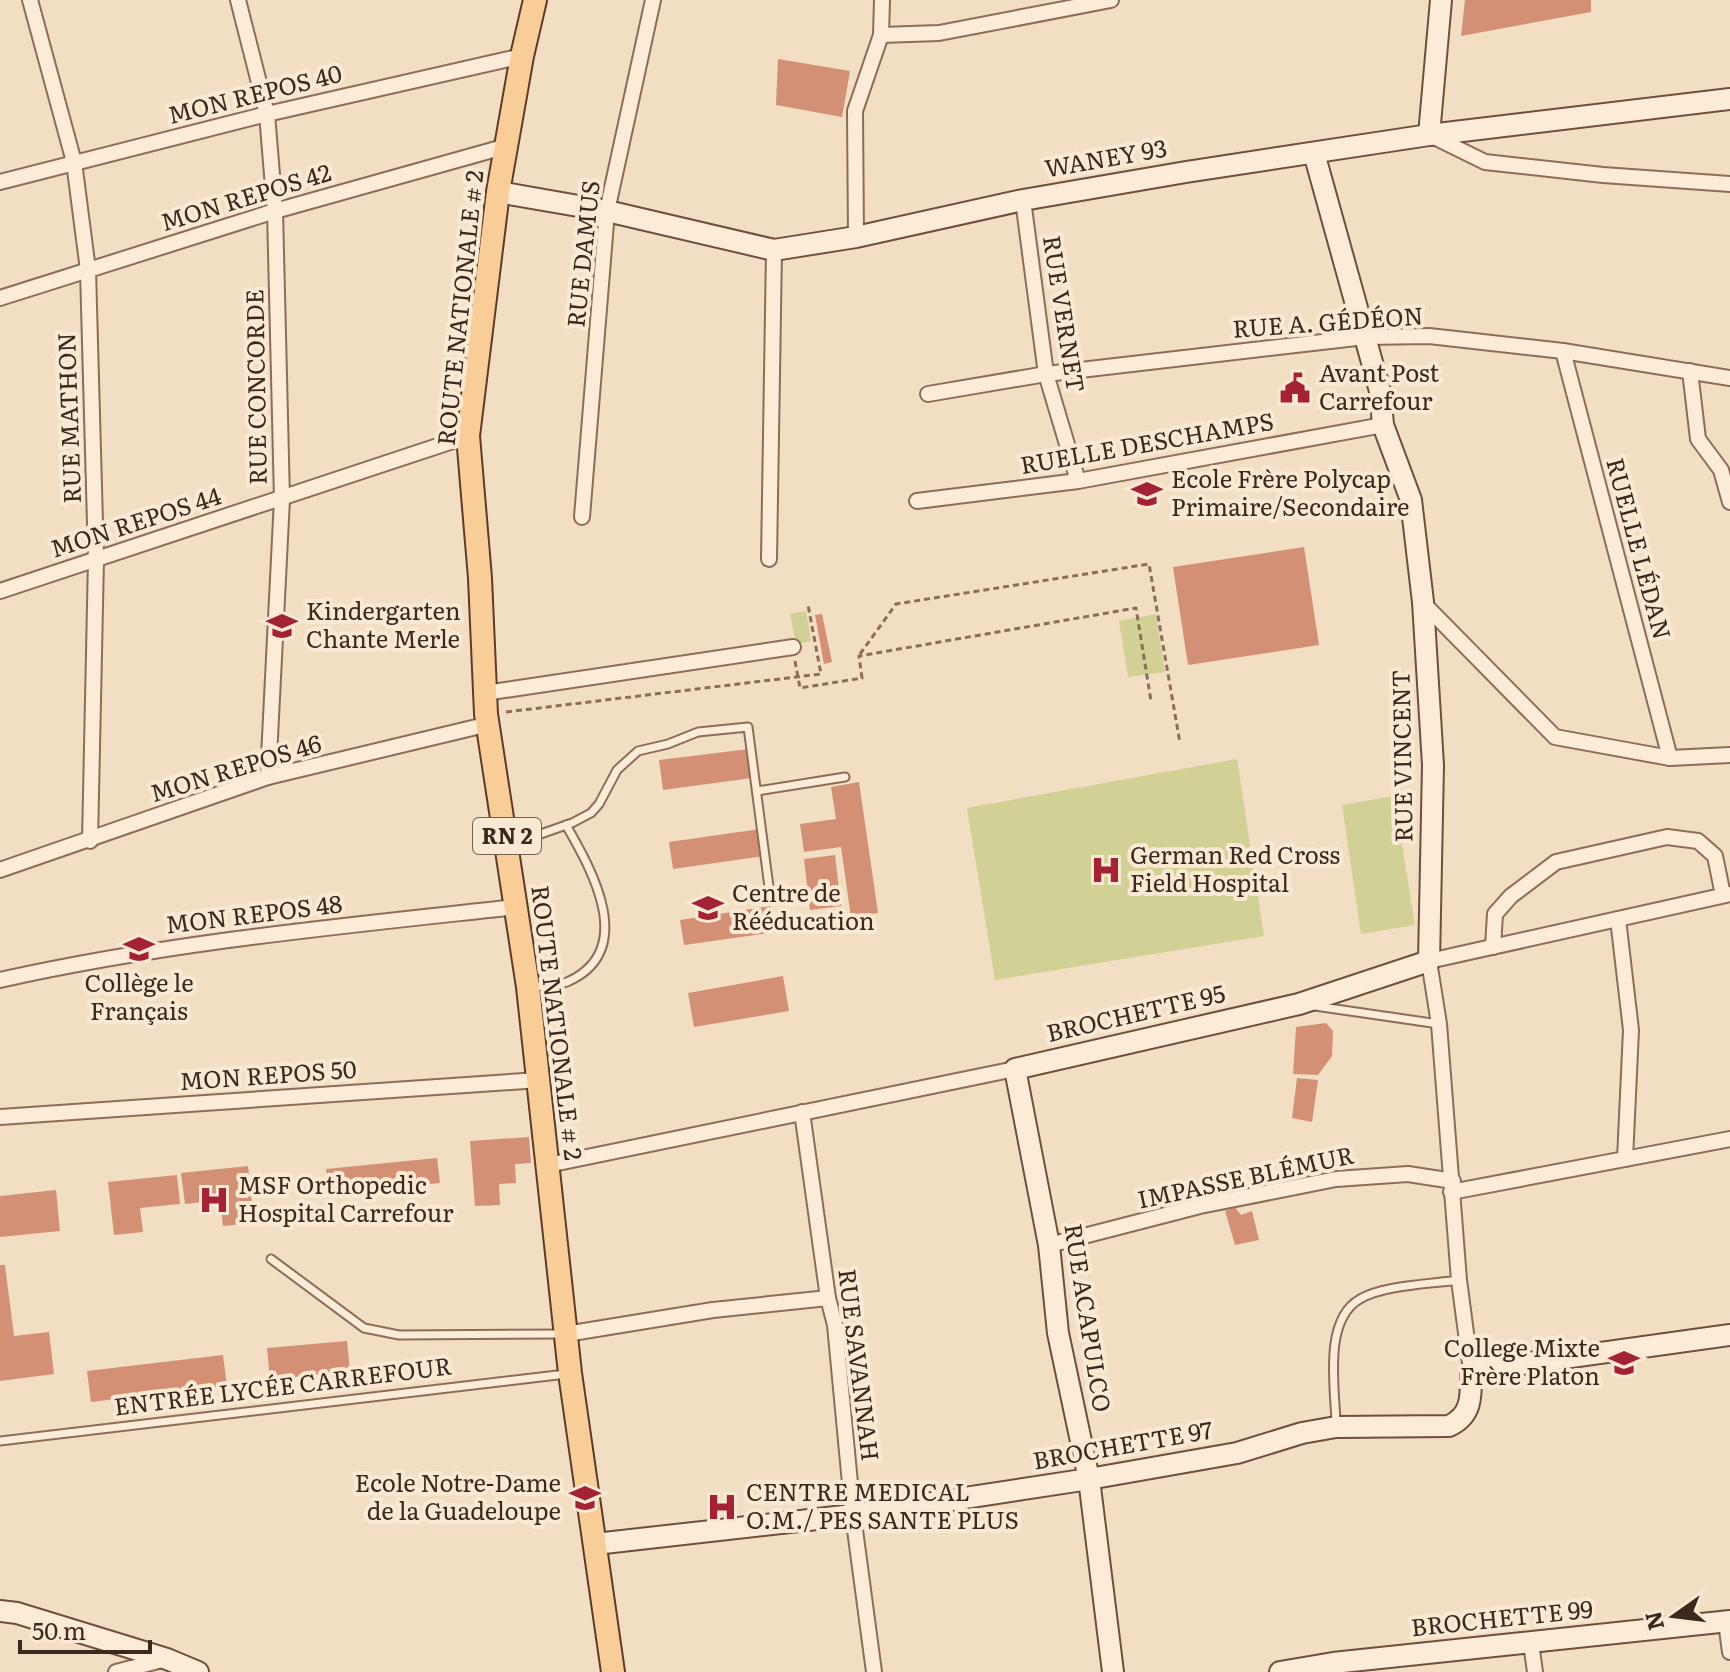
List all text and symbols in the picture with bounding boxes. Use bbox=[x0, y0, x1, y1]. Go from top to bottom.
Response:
street label: MON REPOS 40 bbox=[164, 54, 345, 131]
street label: WANEY 93 bbox=[1042, 129, 1169, 185]
street label: MON REPOS 42 bbox=[156, 153, 335, 238]
street label: ROUTE NATIONALE # 2 bbox=[427, 168, 490, 447]
street label: RUE DAMUS bbox=[556, 178, 607, 329]
street label: RUE VERNET bbox=[1036, 233, 1095, 394]
street label: RUE CONCORDE bbox=[235, 289, 274, 485]
street label: RUE A. GÉDÉON bbox=[1231, 296, 1424, 345]
street label: RUE MATHON bbox=[47, 332, 88, 504]
place label: Avant Post Carrefour bbox=[1319, 354, 1439, 417]
public building icon: Avant Post Carrefour bbox=[1278, 371, 1312, 405]
street label: RUELLE DESCHAMPS bbox=[1017, 402, 1276, 481]
street label: RUELLE LÉDAN bbox=[1599, 454, 1681, 643]
place label: Ecole Frère Polycap Primaire/Secondaire bbox=[1171, 460, 1410, 523]
street label: MON REPOS 44 bbox=[45, 477, 225, 565]
school or university icon: Ecole Frère Polycap Primaire/Secondaire bbox=[1130, 477, 1164, 511]
place label: Kindergarten Chante Merle bbox=[306, 592, 461, 655]
school or university icon: Kindergarten Chante Merle bbox=[265, 609, 299, 643]
street label: RUE VINCENT bbox=[1381, 669, 1420, 843]
street label: MON REPOS 46 bbox=[145, 724, 325, 809]
road number: RN 2 bbox=[473, 818, 541, 854]
place label: German Red Cross Field Hospital bbox=[1130, 836, 1340, 899]
hospital icon: German Red Cross Field Hospital bbox=[1089, 853, 1123, 887]
place label: Centre de Rééducation bbox=[732, 874, 875, 937]
street label: ROUTE NATIONALE # 2 bbox=[524, 883, 593, 1162]
street label: MON REPOS 48 bbox=[163, 884, 344, 941]
school or university icon: Centre de Rééducation bbox=[691, 891, 725, 925]
school or university icon: Collège le Français bbox=[122, 932, 156, 966]
place label: Collège le Français bbox=[84, 964, 194, 1027]
street label: BROCHETTE 95 bbox=[1043, 974, 1228, 1049]
street label: MON REPOS 50 bbox=[178, 1050, 358, 1097]
street label: IMPASSE BLÉMUR bbox=[1134, 1136, 1357, 1216]
place label: MSF Orthopedic Hospital Carrefour bbox=[238, 1166, 454, 1229]
hospital icon: MSF Orthopedic Hospital Carrefour bbox=[197, 1183, 231, 1217]
street label: RUE ACAPULCO bbox=[1057, 1221, 1122, 1414]
street label: RUE SAVANNAH bbox=[831, 1267, 890, 1463]
place label: College Mixte Frère Platon bbox=[1444, 1329, 1600, 1392]
street label: ENTRÉE LYCÉE CARREFOUR bbox=[112, 1346, 454, 1423]
school or university icon: College Mixte Frère Platon bbox=[1607, 1346, 1641, 1380]
street label: BROCHETTE 97 bbox=[1030, 1410, 1215, 1477]
place label: Ecole Notre-Dame de la Guadeloupe bbox=[355, 1464, 561, 1527]
place label: CENTRE MEDICAL O.M./ PES SANTE PLUS bbox=[746, 1473, 1019, 1536]
school or university icon: Ecole Notre-Dame de la Guadeloupe bbox=[568, 1481, 602, 1515]
hospital icon: CENTRE MEDICAL O.M./ PES SANTE PLUS bbox=[705, 1490, 739, 1524]
north arrow bbox=[1634, 1576, 1714, 1656]
street label: BROCHETTE 99 bbox=[1409, 1590, 1594, 1643]
scale bar bbox=[20, 1604, 150, 1654]
text: N bbox=[1635, 1608, 1671, 1634]
text: 50 m bbox=[32, 1612, 86, 1647]

